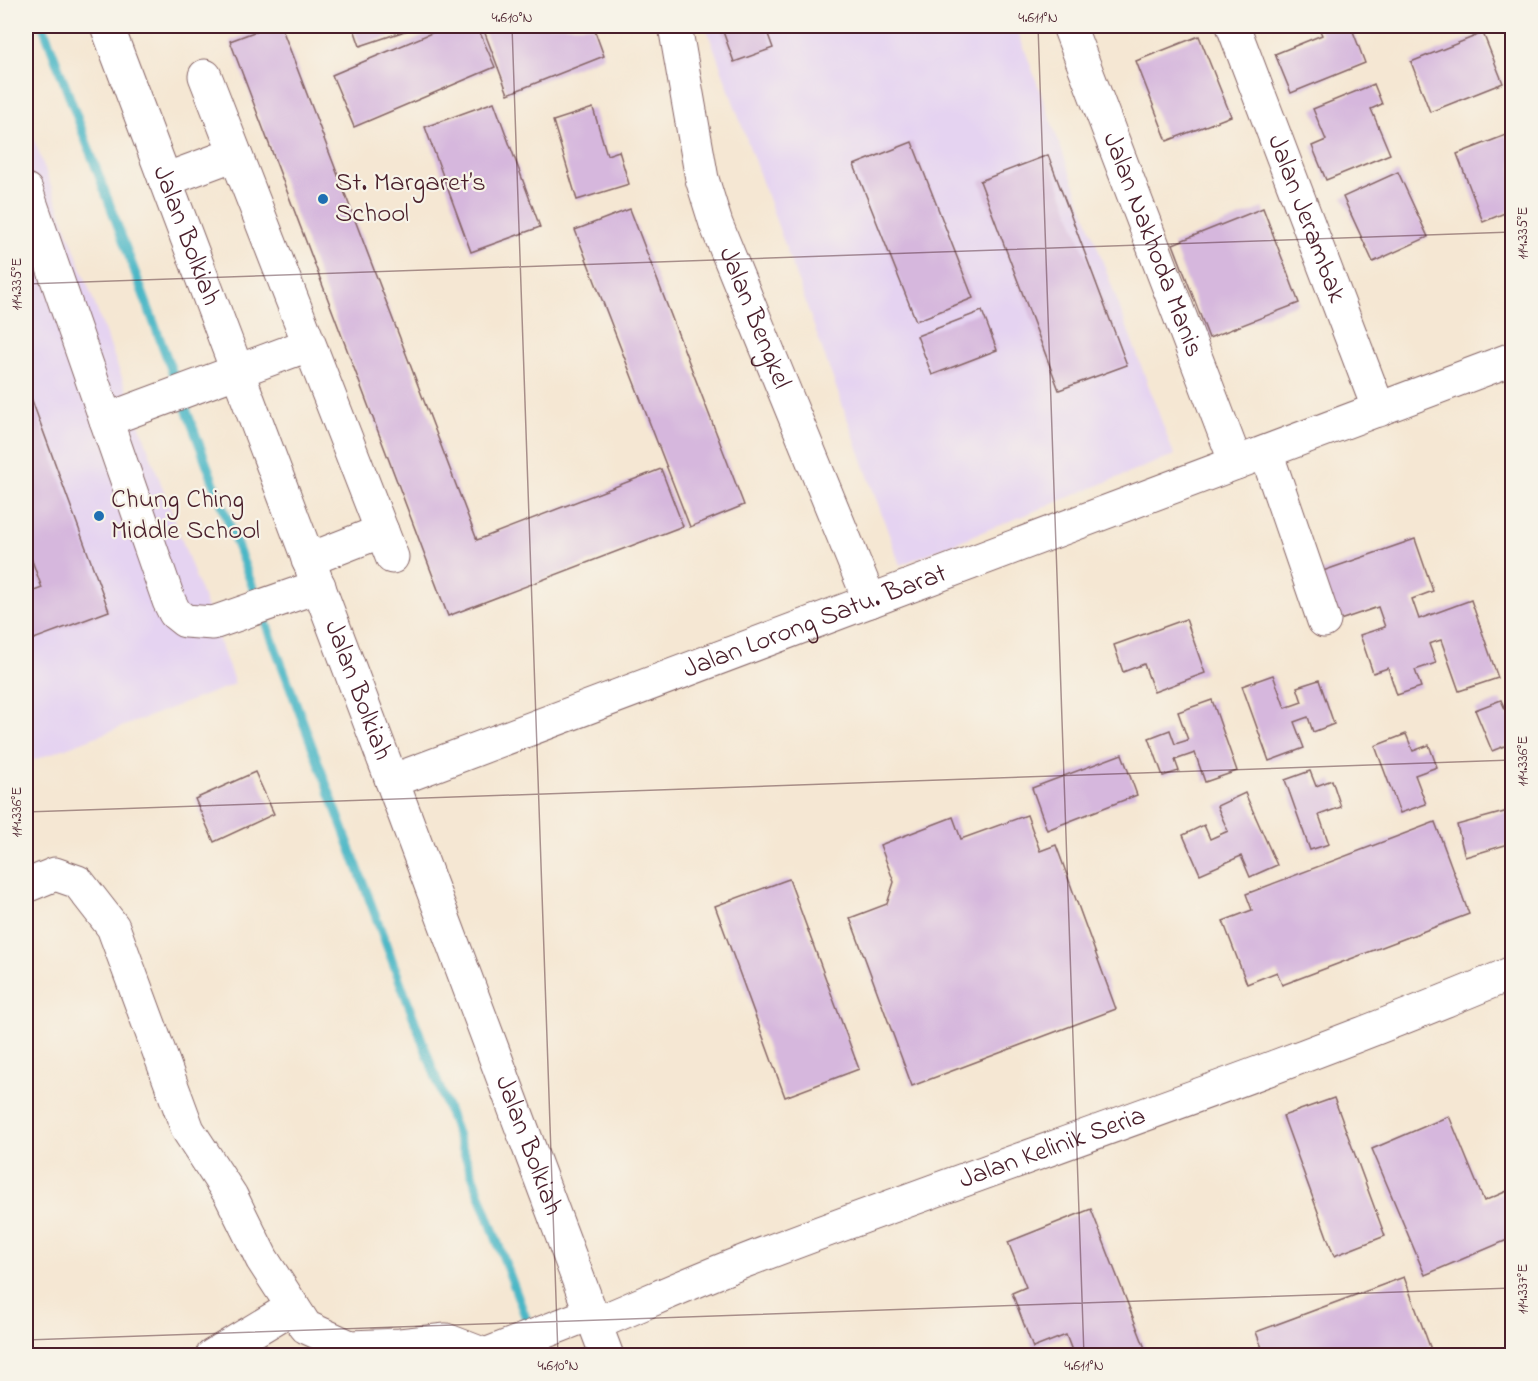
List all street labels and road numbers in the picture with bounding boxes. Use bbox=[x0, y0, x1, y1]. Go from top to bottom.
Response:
street label: Jalan Nakhoda Manis bbox=[1092, 126, 1213, 363]
street label: Jalan Jerambak bbox=[1257, 129, 1356, 308]
street label: Jalan Bolkiah bbox=[142, 160, 230, 311]
street label: Jalan Bengkel bbox=[708, 241, 801, 395]
street label: Jalan Lorong Satu. Barat bbox=[677, 554, 952, 689]
street label: Jalan Bolkiah bbox=[314, 615, 402, 766]
street label: Jalan Bolkiah bbox=[484, 1070, 572, 1221]
street label: Jalan Kelinik Seria bbox=[954, 1097, 1151, 1200]

